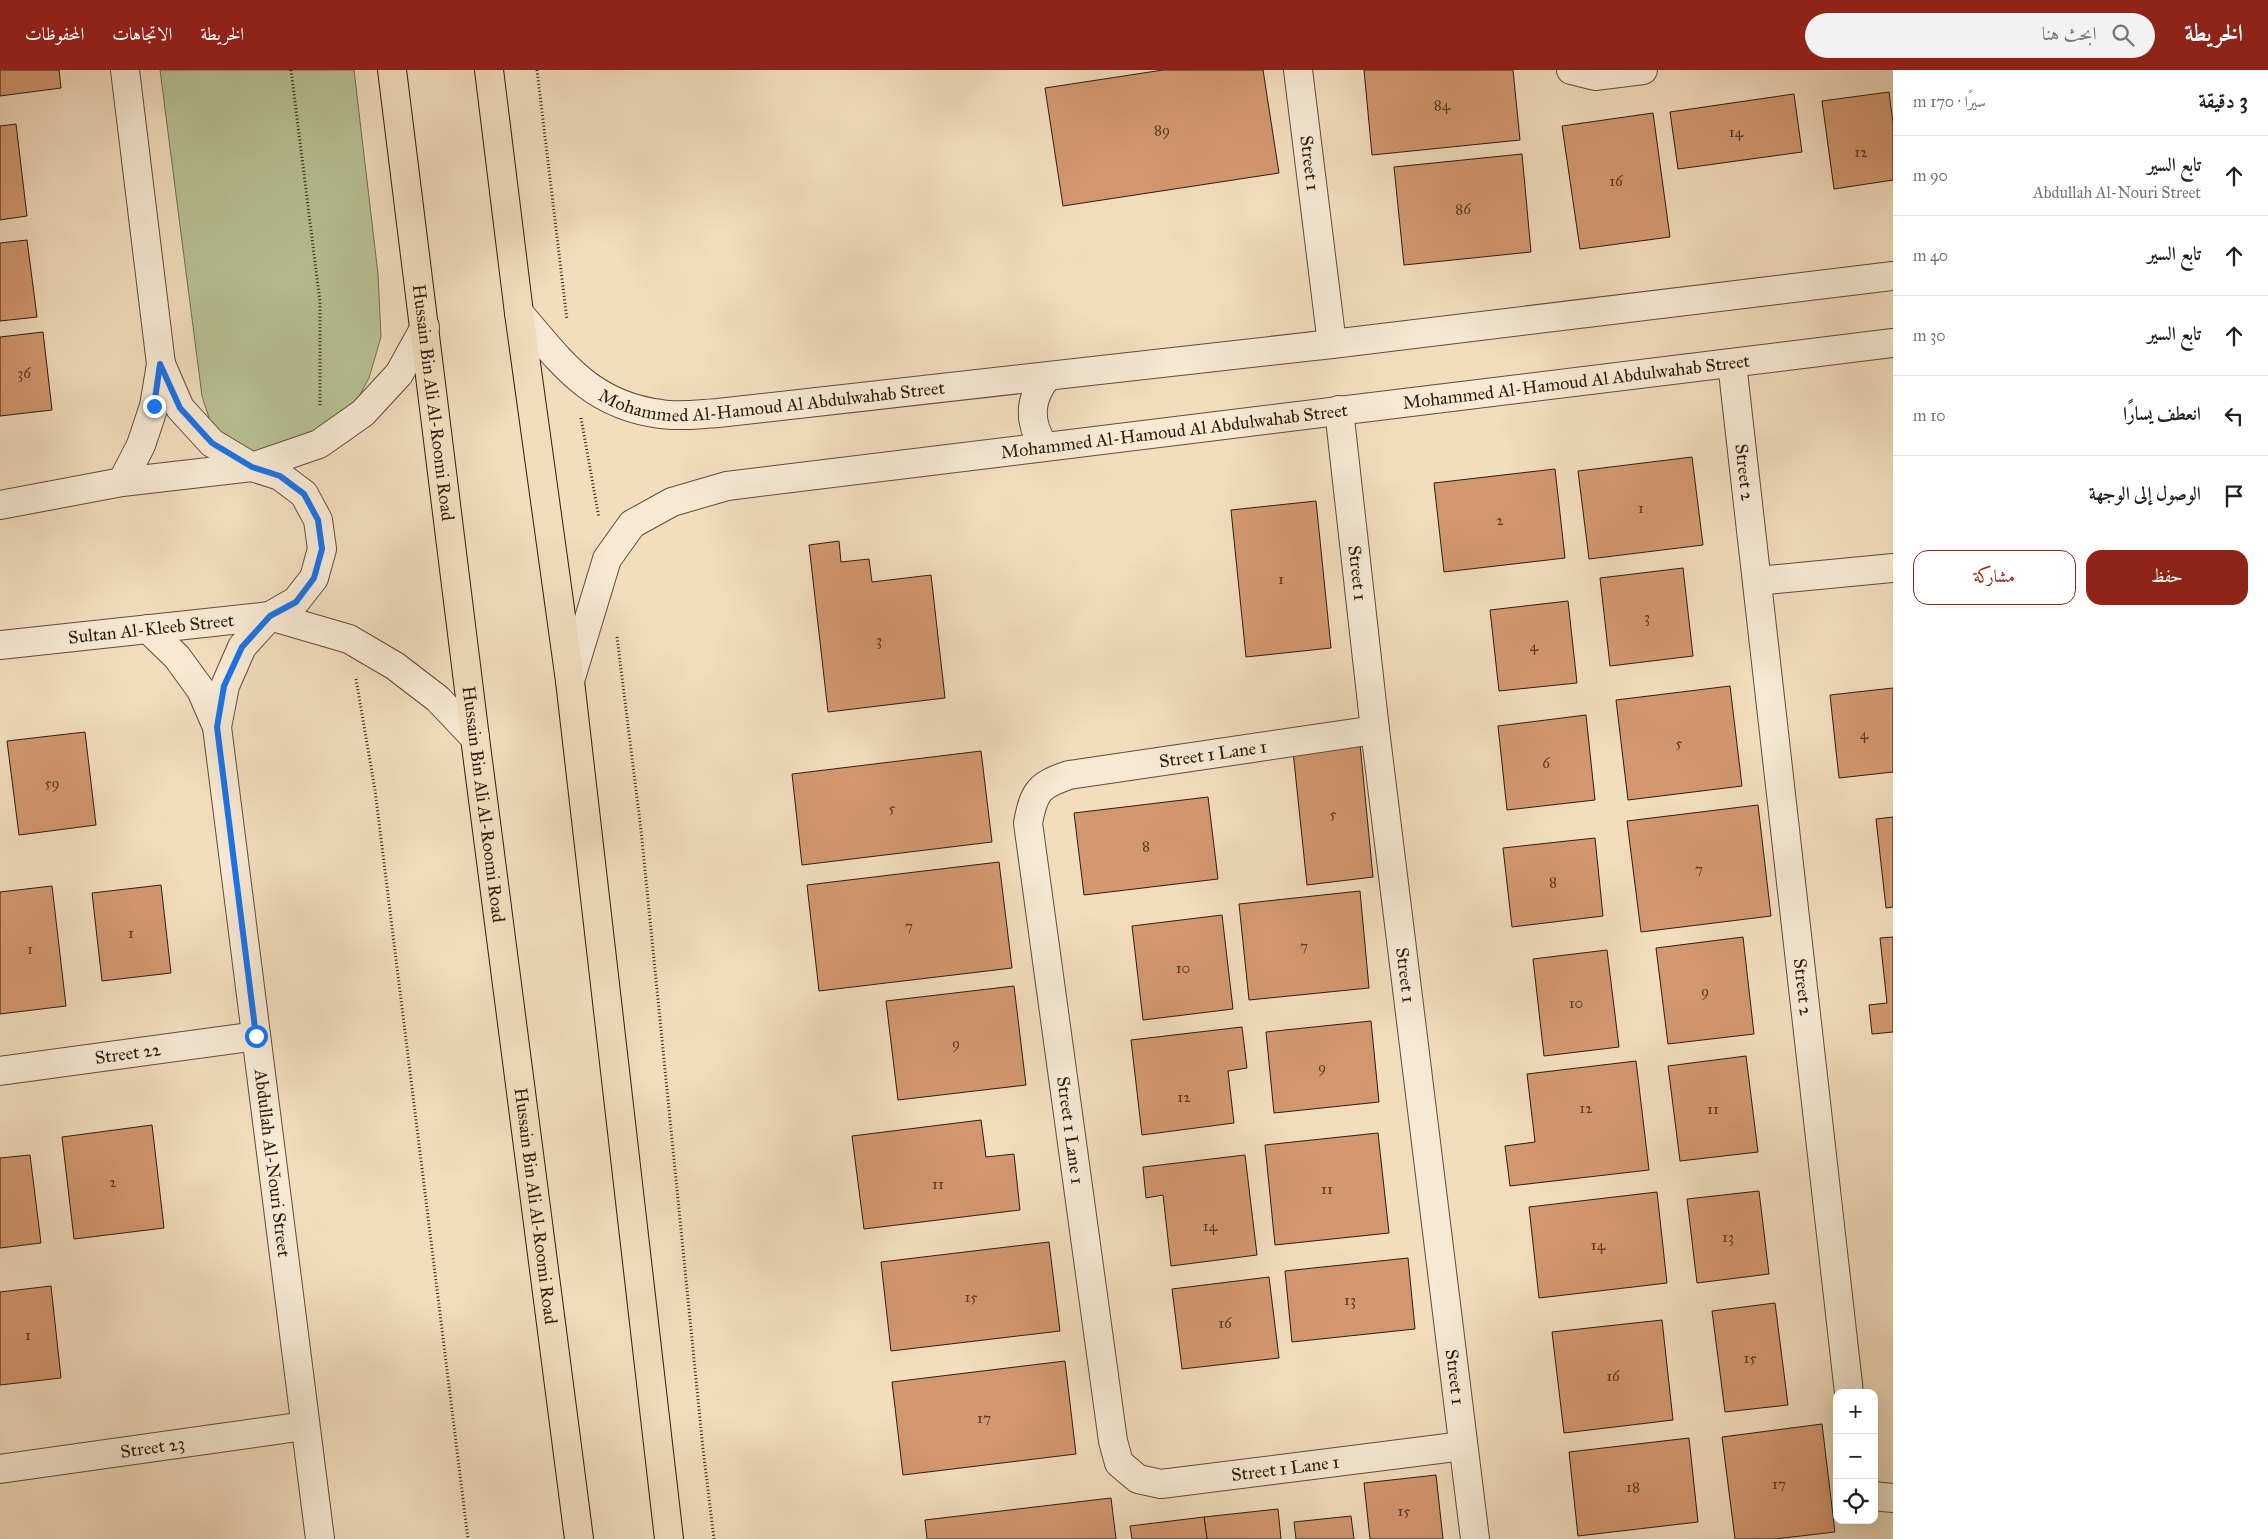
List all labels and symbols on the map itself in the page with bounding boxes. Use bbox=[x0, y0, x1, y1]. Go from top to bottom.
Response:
house number: 84 bbox=[1434, 96, 1451, 114]
house number: 89 bbox=[1154, 121, 1170, 139]
house number: 14 bbox=[1729, 123, 1744, 141]
street label: Street 1 bbox=[1295, 134, 1324, 192]
house number: 12 bbox=[1854, 143, 1868, 161]
house number: 16 bbox=[1609, 172, 1624, 190]
house number: 86 bbox=[1455, 200, 1472, 218]
street label: Hussain Bin Ali Al-Roomi Road bbox=[408, 283, 459, 522]
street label: Mohammed Al-Hamoud Al Abdulwahab Street bbox=[1401, 350, 1752, 414]
house number: 36 bbox=[17, 364, 32, 382]
text: Mohammed Al-Hamoud Al Abdulwahab Street bbox=[595, 377, 947, 426]
street label: Mohammed Al-Hamoud Al Abdulwahab Street bbox=[598, 377, 948, 399]
route end bbox=[143, 395, 166, 418]
street label: Mohammed Al-Hamoud Al Abdulwahab Street bbox=[999, 399, 1350, 463]
street label: Street 2 bbox=[1730, 442, 1759, 502]
house number: 1 bbox=[1638, 499, 1644, 517]
house number: 2 bbox=[1496, 511, 1504, 529]
street label: Street 1 bbox=[1343, 544, 1371, 602]
house number: 1 bbox=[1278, 570, 1284, 588]
house number: 3 bbox=[1644, 608, 1650, 626]
street label: Sultan Al-Kleeb Street bbox=[67, 609, 236, 649]
house number: 3 bbox=[876, 631, 882, 649]
house number: 4 bbox=[1530, 637, 1539, 655]
street label: Hussain Bin Ali Al-Roomi Road bbox=[458, 685, 510, 924]
house number: 4 bbox=[1860, 725, 1869, 743]
house number: 5 bbox=[1676, 734, 1683, 752]
street label: Street 1 Lane 1 bbox=[1158, 736, 1268, 772]
house number: 6 bbox=[1542, 754, 1551, 772]
house number: 59 bbox=[44, 774, 60, 792]
house number: 5 bbox=[889, 799, 896, 817]
house number: 5 bbox=[1330, 805, 1337, 823]
house number: 8 bbox=[1142, 837, 1150, 855]
house number: 7 bbox=[1695, 860, 1703, 878]
house number: 8 bbox=[1549, 873, 1557, 891]
house number: 7 bbox=[905, 917, 913, 935]
house number: 1 bbox=[128, 924, 134, 942]
house number: 7 bbox=[1300, 937, 1308, 955]
house number: 1 bbox=[27, 940, 33, 958]
street label: Street 1 bbox=[1391, 946, 1420, 1004]
street label: Street 2 bbox=[1789, 957, 1817, 1017]
house number: 10 bbox=[1176, 959, 1190, 977]
house number: 9 bbox=[1701, 982, 1709, 1000]
house number: 10 bbox=[1569, 994, 1583, 1012]
route start bbox=[245, 1025, 268, 1048]
house number: 9 bbox=[952, 1034, 960, 1052]
street label: Street 22 bbox=[93, 1038, 162, 1069]
house number: 9 bbox=[1318, 1058, 1326, 1076]
street label: Abdullah Al-Nouri Street bbox=[249, 1067, 295, 1259]
street label: Street 1 Lane 1 bbox=[1052, 1075, 1089, 1186]
street label: Hussain Bin Ali Al-Roomi Road bbox=[510, 1086, 562, 1326]
house number: 12 bbox=[1177, 1088, 1191, 1106]
house number: 12 bbox=[1579, 1099, 1593, 1117]
house number: 11 bbox=[1707, 1100, 1719, 1118]
house number: 2 bbox=[109, 1173, 117, 1191]
house number: 11 bbox=[932, 1175, 944, 1193]
house number: 11 bbox=[1321, 1180, 1333, 1198]
house number: 14 bbox=[1203, 1217, 1218, 1235]
house number: 13 bbox=[1722, 1228, 1734, 1246]
house number: 14 bbox=[1591, 1236, 1606, 1254]
house number: 15 bbox=[965, 1288, 977, 1306]
house number: 13 bbox=[1344, 1291, 1356, 1309]
house number: 16 bbox=[1218, 1314, 1233, 1332]
house number: 1 bbox=[25, 1326, 31, 1344]
street label: Street 1 bbox=[1441, 1348, 1469, 1406]
house number: 15 bbox=[1744, 1349, 1756, 1367]
house number: 16 bbox=[1606, 1367, 1621, 1385]
house number: 17 bbox=[977, 1409, 991, 1427]
street label: Street 23 bbox=[119, 1432, 186, 1463]
street label: Street 1 Lane 1 bbox=[1230, 1451, 1341, 1486]
house number: 17 bbox=[1772, 1475, 1786, 1493]
house number: 18 bbox=[1626, 1478, 1640, 1496]
house number: 15 bbox=[1398, 1502, 1410, 1520]

